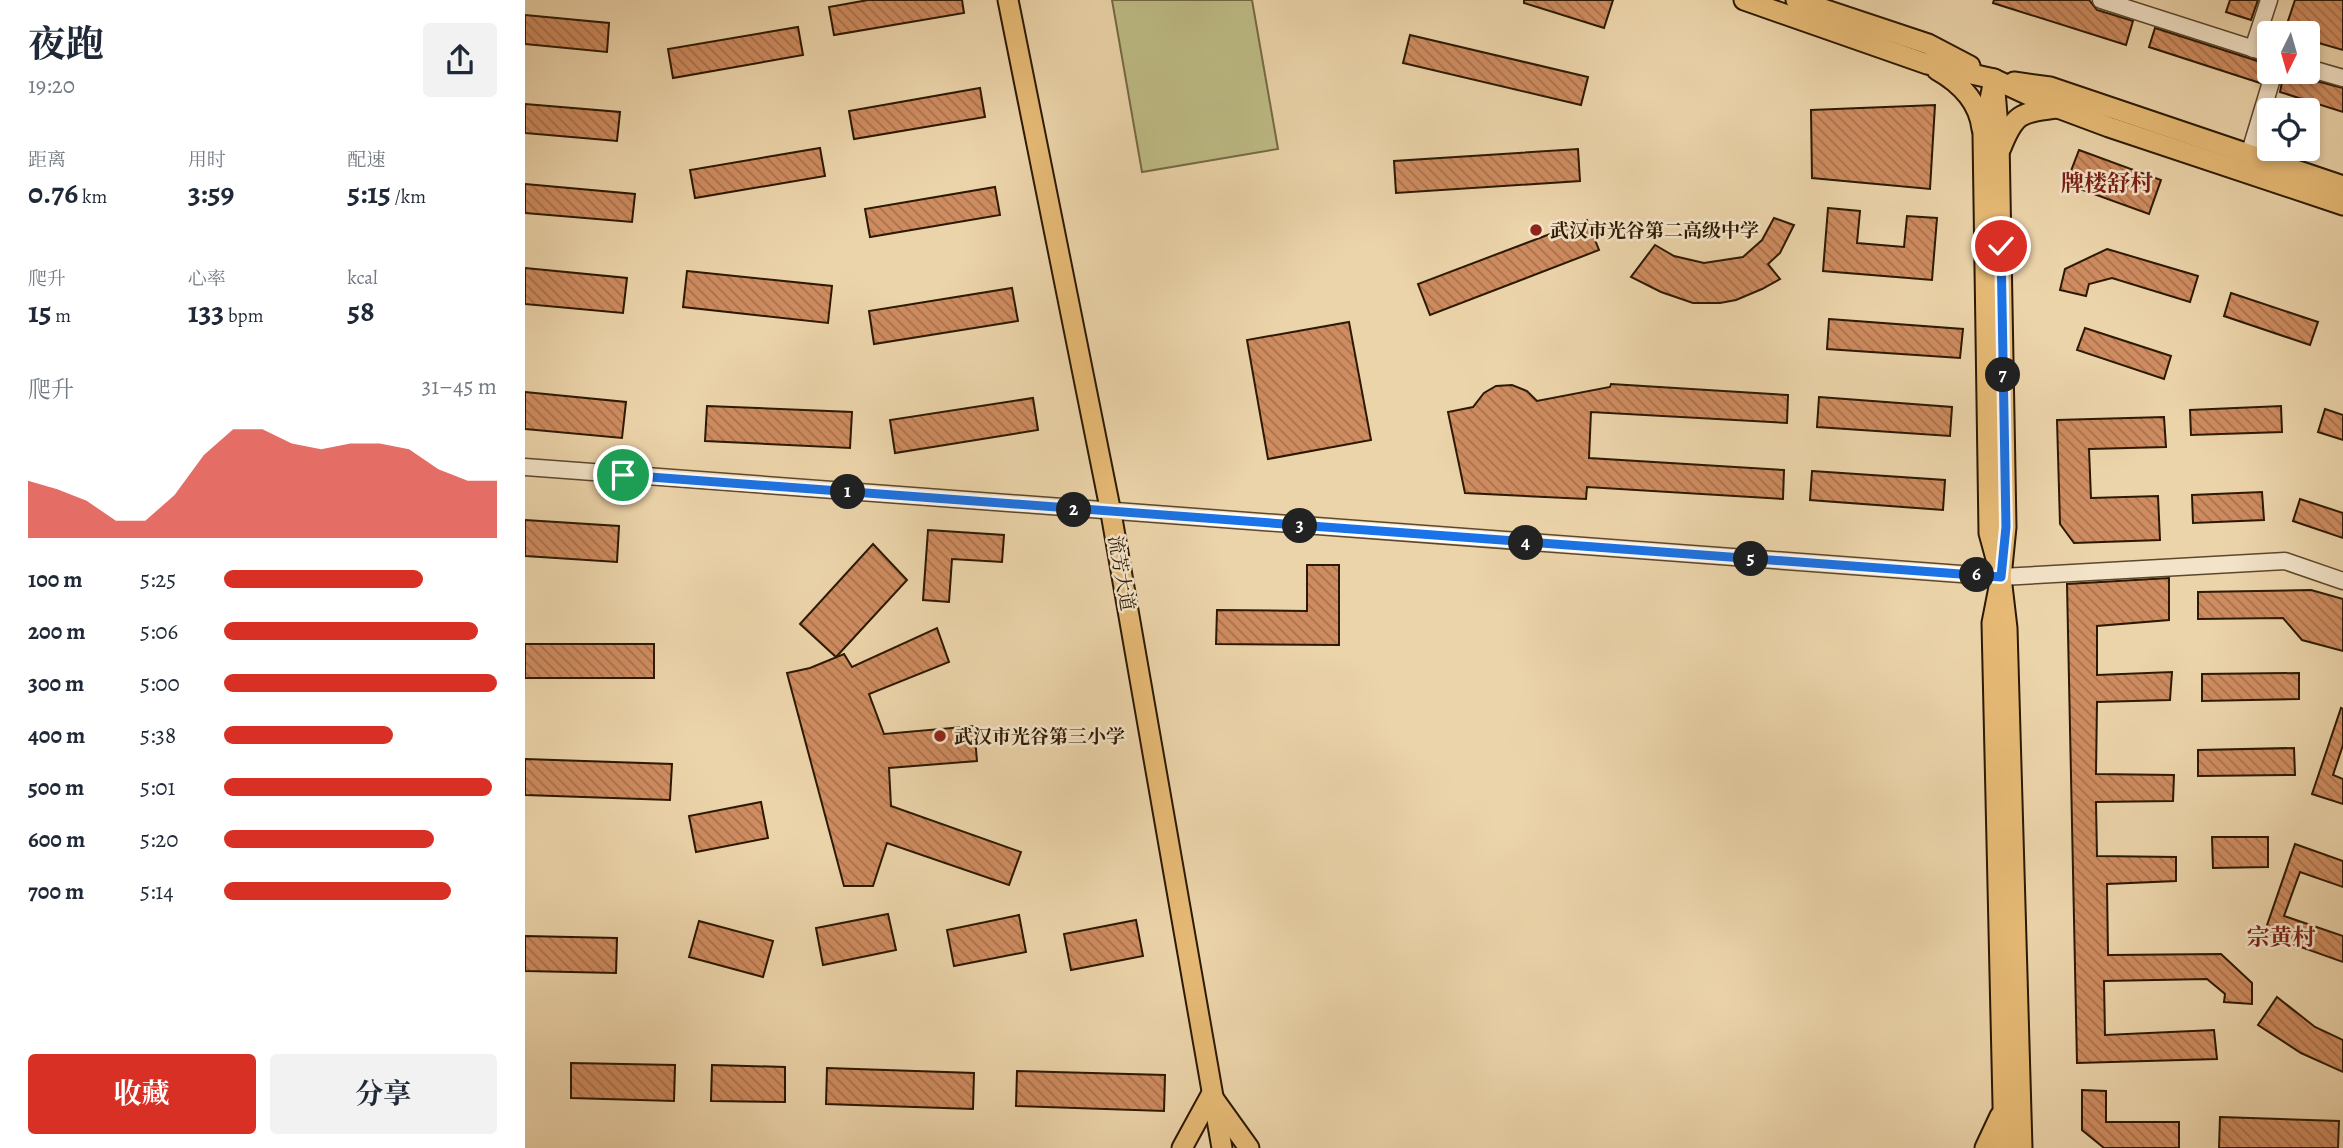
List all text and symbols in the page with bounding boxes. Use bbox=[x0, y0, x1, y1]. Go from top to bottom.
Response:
text: 夜跑 bbox=[28, 18, 104, 70]
north arrow bbox=[2257, 21, 2321, 84]
map controls bbox=[2257, 21, 2320, 161]
button: share bbox=[423, 23, 497, 97]
text: 19:20 bbox=[28, 70, 75, 101]
button: locate bbox=[2257, 98, 2320, 161]
text: 距离 bbox=[28, 147, 66, 173]
text: 用时 bbox=[188, 147, 226, 173]
text: 配速 bbox=[347, 147, 385, 173]
district label: 牌楼舒村 bbox=[2061, 168, 2153, 199]
text: 0.76 bbox=[28, 173, 78, 213]
text: 3:59 bbox=[188, 173, 234, 213]
text: 5:15 bbox=[347, 173, 391, 213]
text: km bbox=[78, 184, 107, 210]
text: /km bbox=[391, 184, 426, 210]
pin bbox=[1971, 216, 2031, 276]
place label: 武汉市光谷第二高级中学 bbox=[1550, 218, 1759, 244]
marker: 武汉市光谷第二高级中学 bbox=[1528, 222, 1544, 238]
icon: check bbox=[1982, 227, 2020, 265]
text: kcal bbox=[347, 265, 378, 291]
text: 爬升 bbox=[28, 266, 66, 292]
text: 心率 bbox=[188, 266, 226, 292]
text: 58 bbox=[347, 291, 375, 331]
text: 15 bbox=[28, 292, 52, 332]
text: 133 bbox=[188, 292, 224, 332]
text: m bbox=[52, 303, 71, 329]
text: bpm bbox=[224, 303, 263, 329]
pin: 7 bbox=[1985, 358, 2021, 392]
text: 7 bbox=[1998, 361, 2007, 387]
text: 31–45 m bbox=[422, 371, 497, 402]
text: 爬升 bbox=[28, 374, 74, 405]
pin bbox=[593, 445, 653, 505]
icon: arrive bbox=[604, 456, 642, 494]
pin: 1 bbox=[831, 475, 865, 510]
text: 1 bbox=[844, 478, 851, 504]
pin: 2 bbox=[1057, 492, 1091, 528]
text: 2 bbox=[1069, 496, 1078, 522]
pin: 3 bbox=[1283, 508, 1317, 544]
text: 3 bbox=[1295, 512, 1304, 538]
pin: 4 bbox=[1509, 526, 1543, 560]
text: 4 bbox=[1521, 529, 1530, 555]
street label: 流芳大道 bbox=[1102, 533, 1140, 613]
pin: 5 bbox=[1733, 542, 1769, 576]
text: 5 bbox=[1746, 545, 1755, 571]
pin: 6 bbox=[1959, 558, 1995, 592]
text: 6 bbox=[1972, 561, 1981, 587]
text: 100 m bbox=[28, 564, 83, 595]
text: 5:25 bbox=[140, 564, 176, 595]
text: 200 m bbox=[28, 616, 86, 647]
text: 5:06 bbox=[140, 616, 178, 647]
text: 300 m bbox=[28, 668, 84, 699]
text: 5:00 bbox=[140, 668, 180, 699]
text: 400 m bbox=[28, 720, 85, 751]
text: 5:38 bbox=[140, 720, 176, 751]
place label: 武汉市光谷第三小学 bbox=[954, 724, 1125, 750]
marker: 武汉市光谷第三小学 bbox=[932, 728, 948, 744]
text: 500 m bbox=[28, 772, 84, 803]
text: 5:01 bbox=[140, 772, 176, 803]
text: 600 m bbox=[28, 824, 85, 855]
text: 5:20 bbox=[140, 824, 179, 855]
text: 700 m bbox=[28, 876, 84, 907]
text: 5:14 bbox=[140, 876, 174, 907]
district label: 宗黄村 bbox=[2247, 922, 2316, 953]
button: 收藏 bbox=[28, 1054, 256, 1134]
button: 分享 bbox=[270, 1054, 497, 1134]

